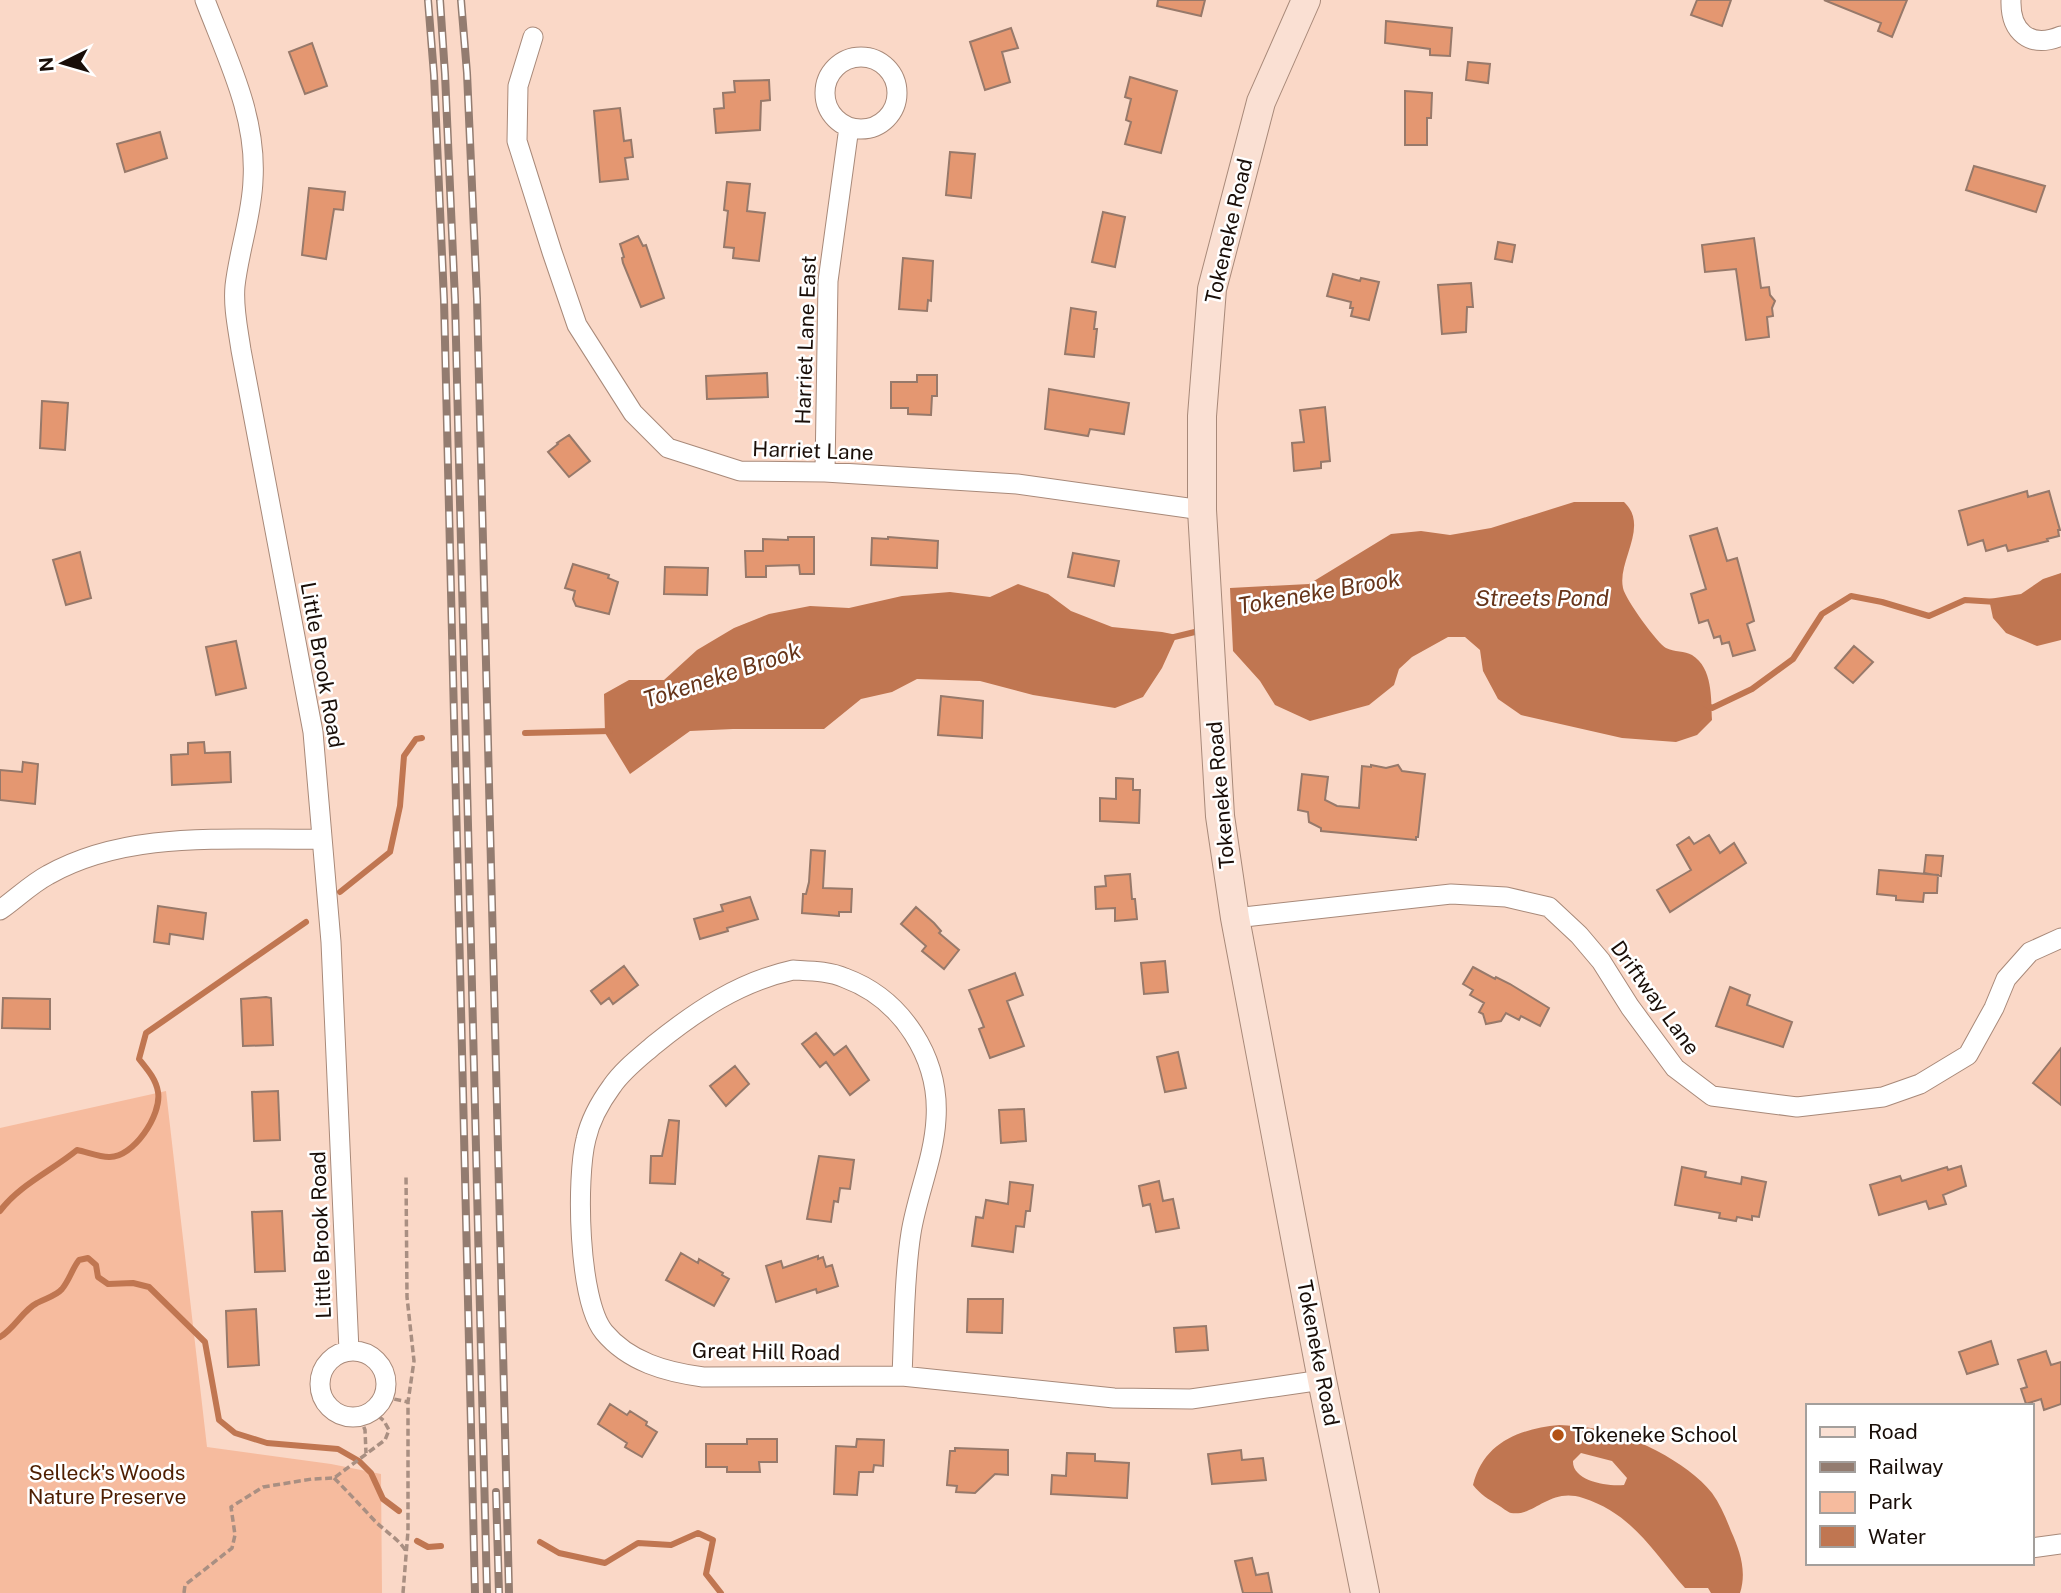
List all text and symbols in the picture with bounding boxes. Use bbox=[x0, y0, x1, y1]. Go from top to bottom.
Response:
north arrow bbox=[28, 28, 98, 98]
text: N bbox=[34, 56, 58, 73]
street label: Tokeneke Road bbox=[1200, 156, 1257, 306]
street label: Harriet Lane East bbox=[790, 255, 821, 425]
street label: Harriet Lane bbox=[752, 436, 874, 465]
water label: Tokeneke Brook bbox=[1236, 564, 1403, 619]
street label: Little Brook Road bbox=[296, 580, 349, 750]
water label: Streets Pond bbox=[1475, 584, 1609, 611]
water label: Tokeneke Brook bbox=[640, 636, 805, 713]
street label: Tokeneke Road bbox=[1202, 720, 1239, 870]
street label: Driftway Lane bbox=[1606, 936, 1705, 1060]
street label: Little Brook Road bbox=[305, 1151, 336, 1319]
street label: Tokeneke Road bbox=[1292, 1278, 1345, 1428]
street label: Great Hill Road bbox=[692, 1338, 840, 1365]
legend bbox=[1806, 1404, 2033, 1565]
text: Road bbox=[1868, 1419, 1918, 1444]
place label: Tokeneke School bbox=[1572, 1422, 1738, 1447]
marker: Tokeneke School bbox=[1550, 1427, 1566, 1443]
text: Railway bbox=[1868, 1454, 1944, 1479]
park label: Selleck's Woods Nature Preserve bbox=[28, 1460, 186, 1509]
text: Park bbox=[1868, 1489, 1913, 1514]
text: Water bbox=[1868, 1524, 1926, 1549]

